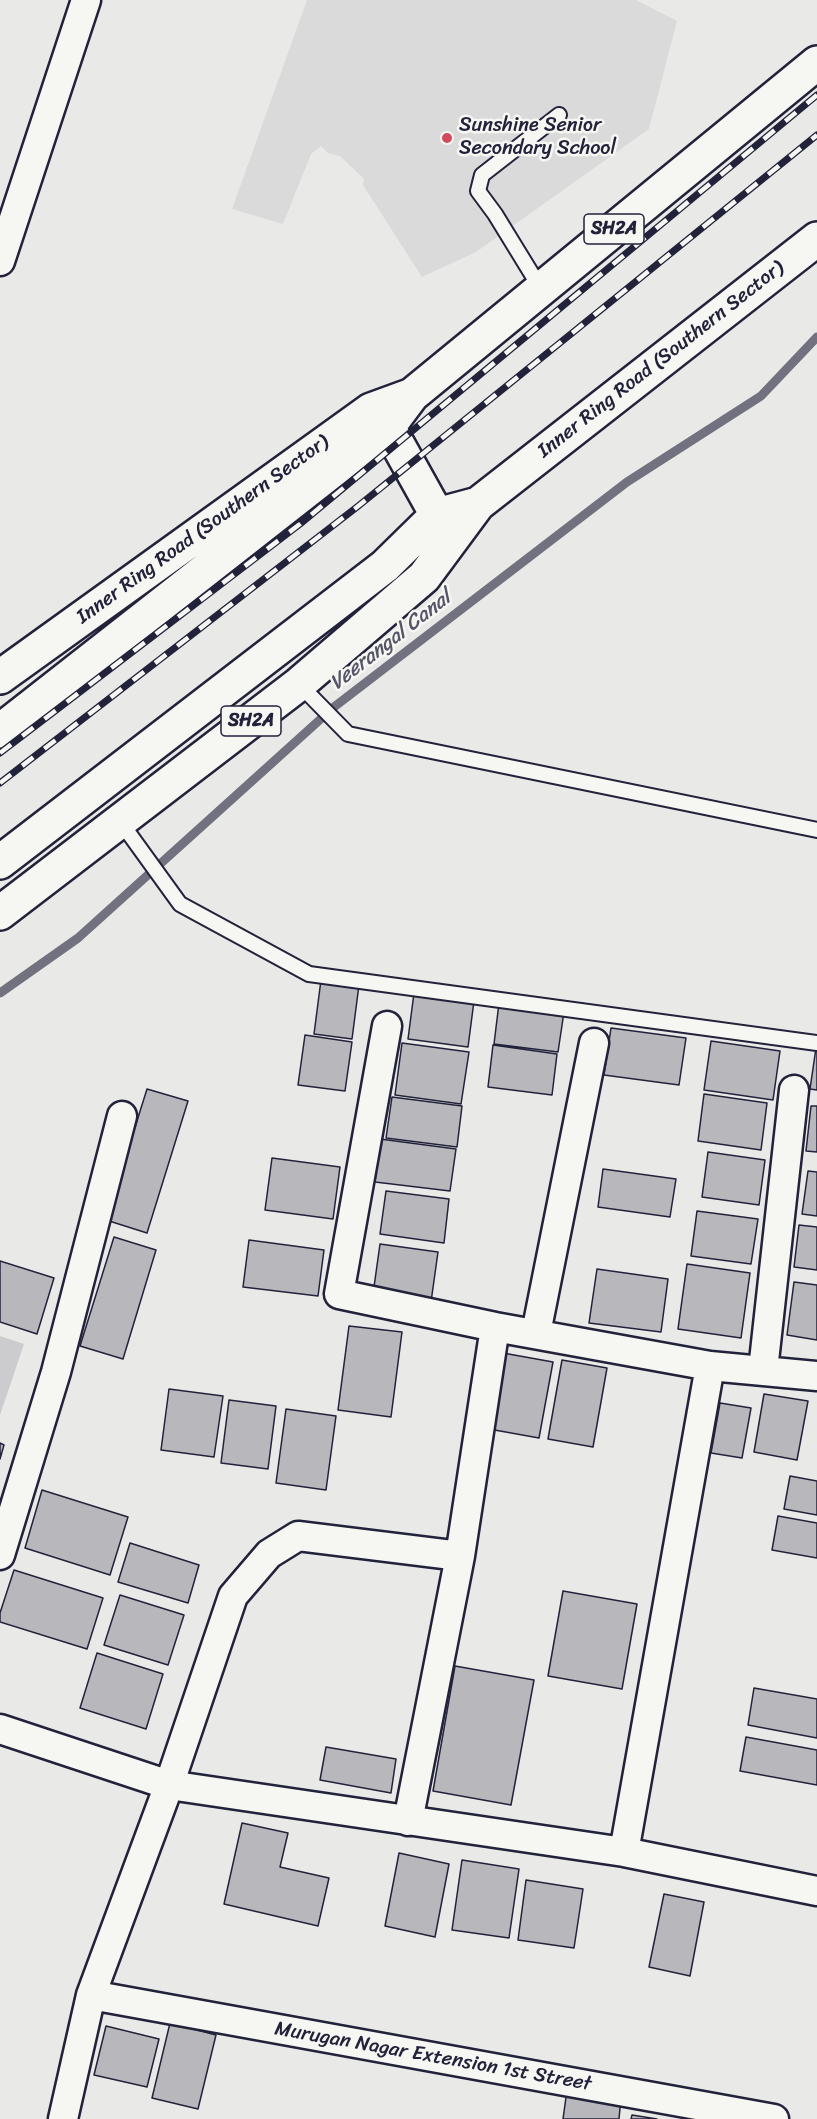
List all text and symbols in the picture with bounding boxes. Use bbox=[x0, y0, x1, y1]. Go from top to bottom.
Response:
place label: Sunshine Senior Secondary School bbox=[459, 114, 616, 161]
marker: Sunshine Senior Secondary School bbox=[440, 131, 454, 145]
road number: SH2A bbox=[584, 214, 644, 244]
street label: Inner Ring Road (Southern Sector) bbox=[533, 256, 789, 464]
street label: Inner Ring Road (Southern Sector) bbox=[72, 430, 334, 630]
water label: Veerangal Canal bbox=[325, 586, 457, 696]
road number: SH2A bbox=[221, 706, 281, 736]
street label: Murugan Nagar Extension 1st Street bbox=[273, 2017, 593, 2097]

